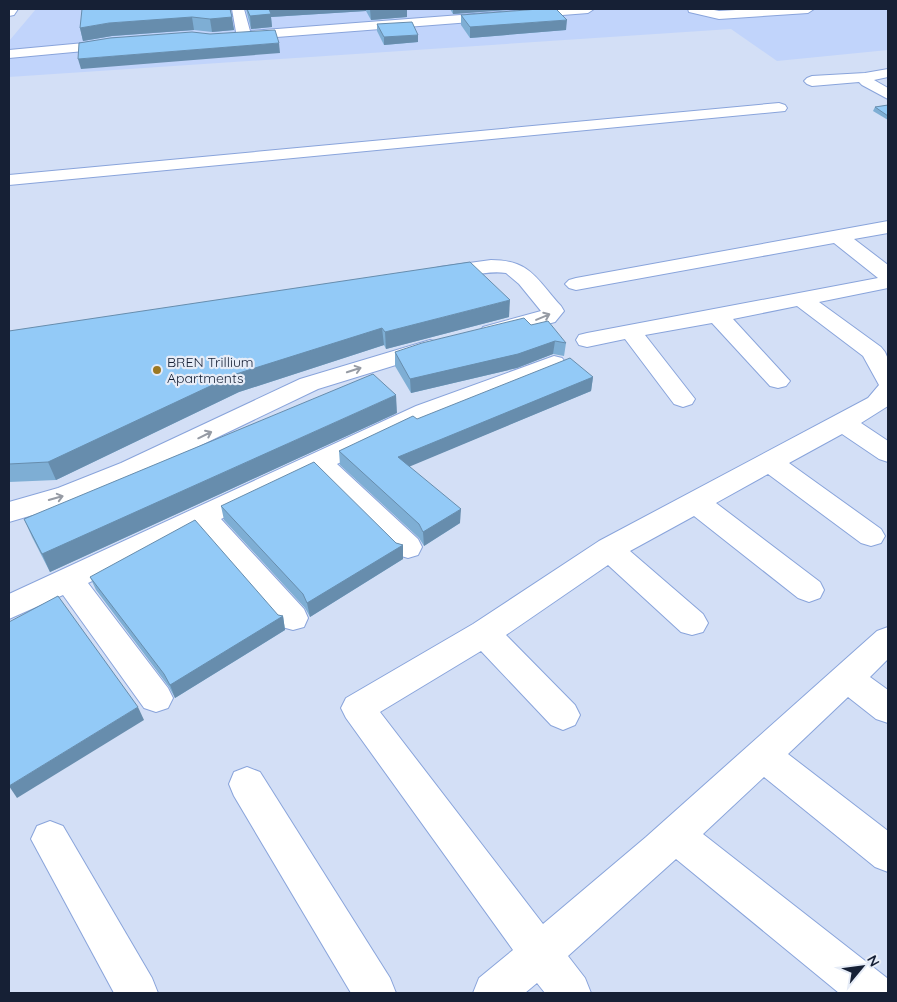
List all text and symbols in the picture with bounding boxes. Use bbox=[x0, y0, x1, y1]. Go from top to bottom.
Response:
one-way arrow bbox=[536, 311, 551, 321]
place label: BREN Trillium Apartments bbox=[167, 353, 254, 387]
marker: BREN Trillium Apartments bbox=[151, 364, 163, 376]
one-way arrow bbox=[345, 364, 361, 374]
one-way arrow bbox=[197, 430, 212, 439]
one-way arrow bbox=[47, 492, 63, 502]
north arrow bbox=[837, 942, 887, 992]
text: N bbox=[863, 952, 884, 970]

